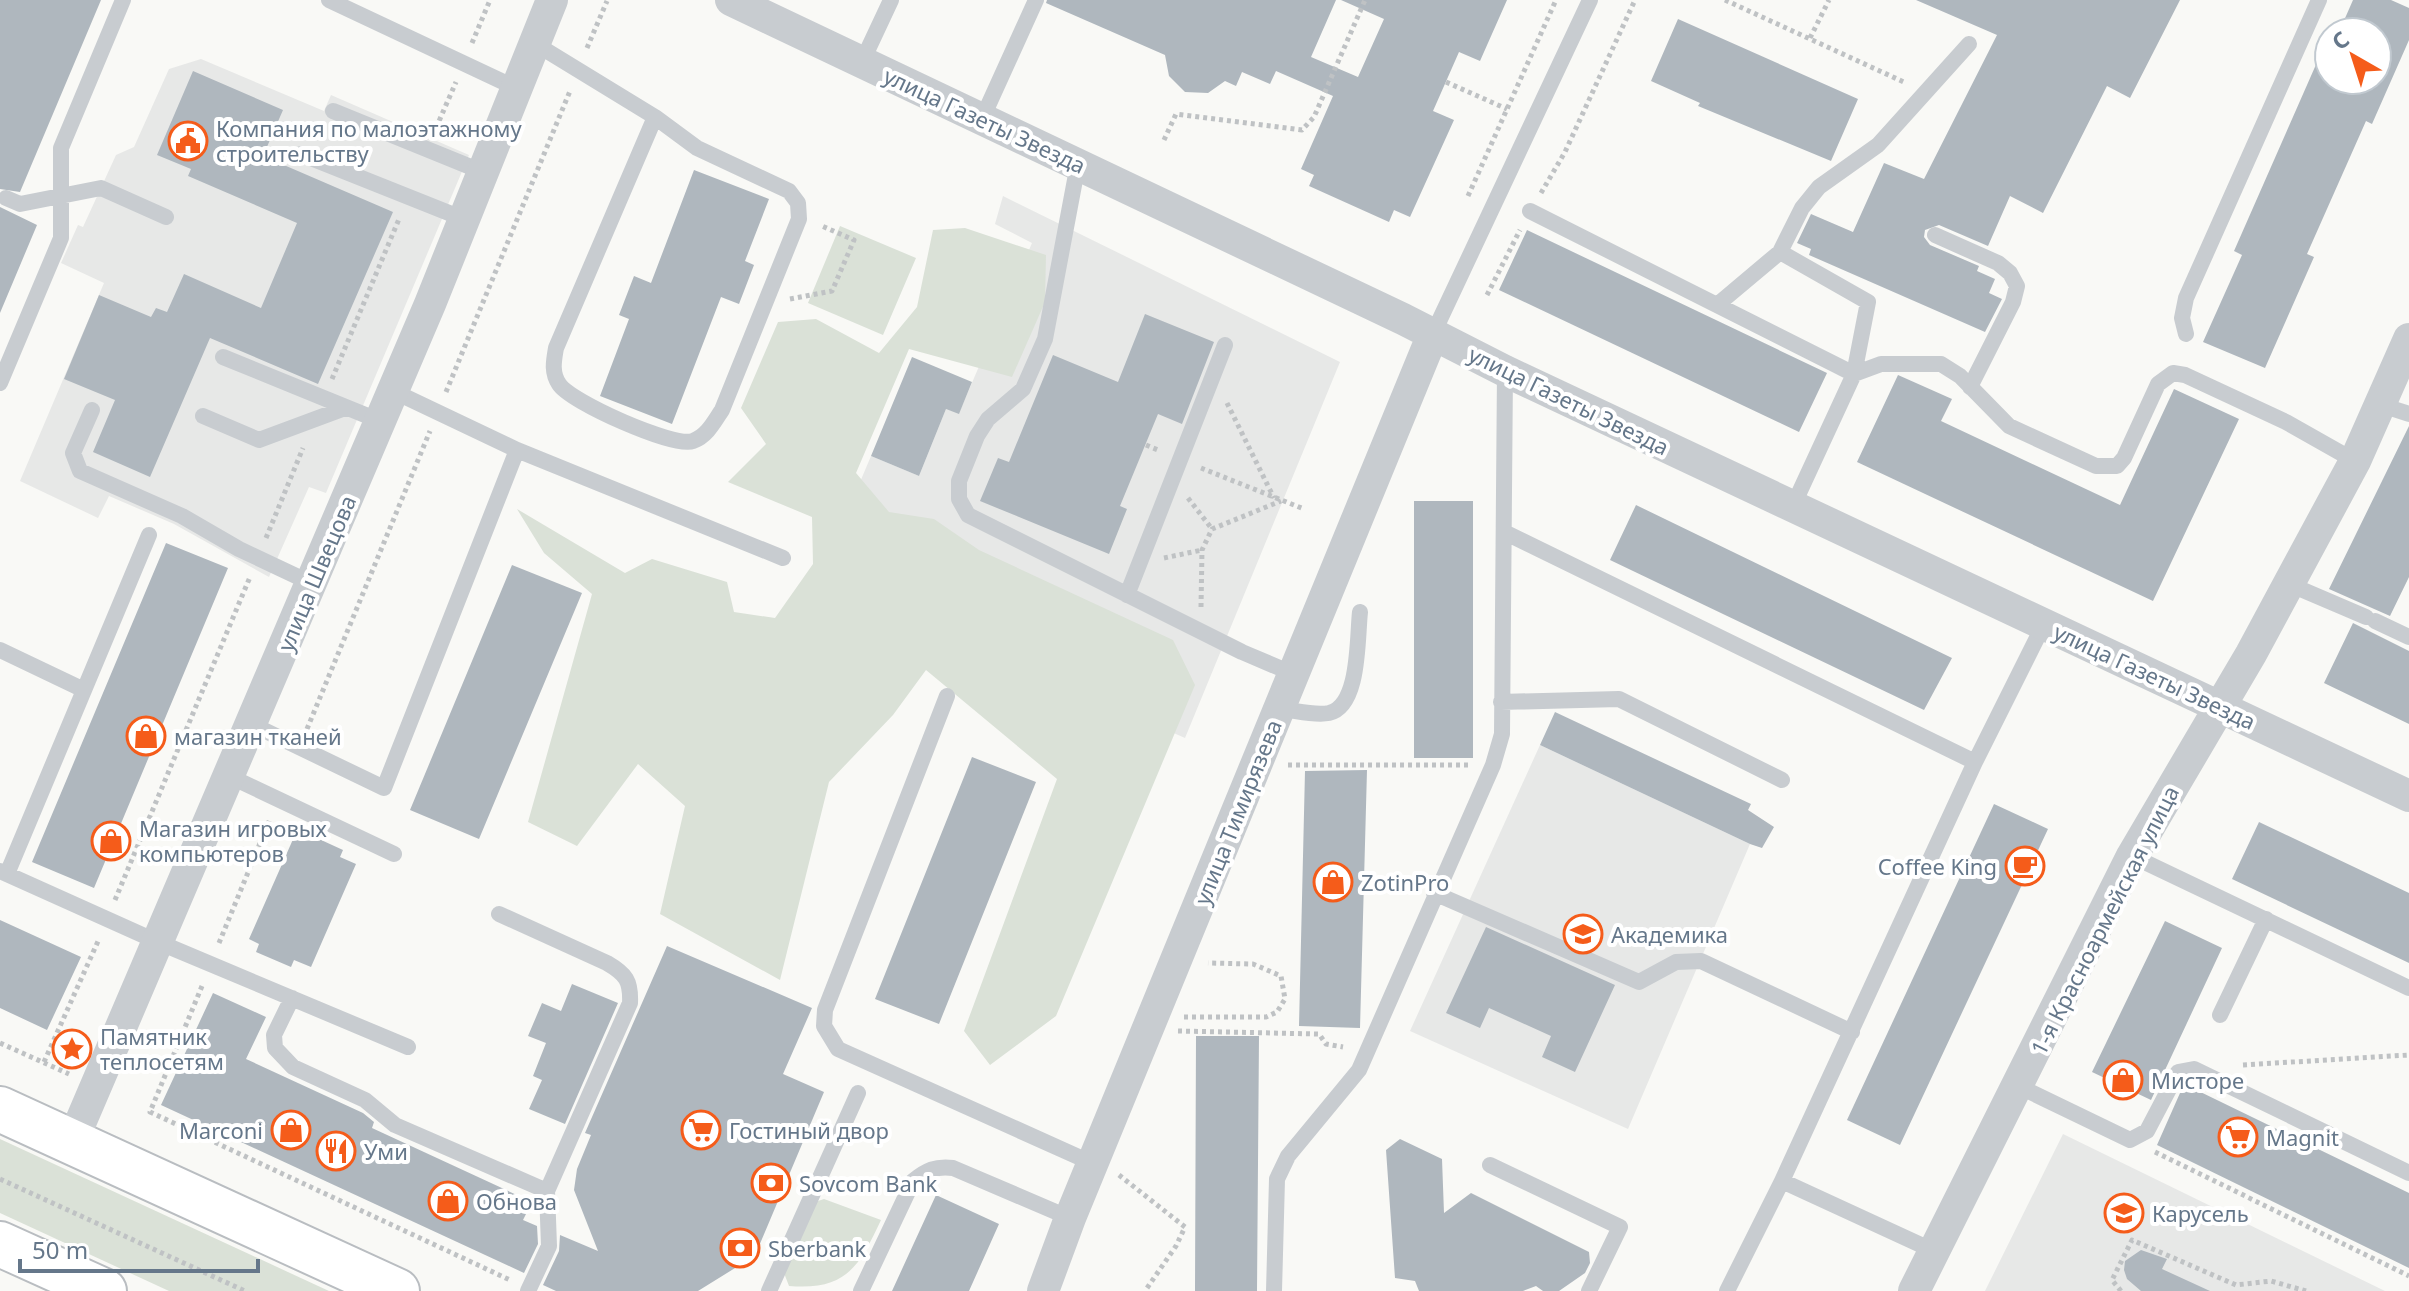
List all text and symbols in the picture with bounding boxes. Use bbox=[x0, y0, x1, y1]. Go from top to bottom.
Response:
north arrow bbox=[2313, 16, 2393, 96]
text: С bbox=[2325, 24, 2355, 56]
street label: улица Газеты Звезда bbox=[879, 60, 1091, 180]
place label: Компания по малоэтажному строительству bbox=[216, 113, 522, 168]
public building icon: Компания по малоэтажному строительству bbox=[167, 120, 209, 162]
street label: улица Газеты Звезда bbox=[1464, 338, 1674, 462]
street label: улица Швецова bbox=[270, 490, 362, 656]
street label: улица Газеты Звезда bbox=[2049, 616, 2261, 736]
shop icon: магазин тканей bbox=[125, 715, 167, 757]
street label: улица Тимирязева bbox=[1186, 715, 1288, 909]
place label: магазин тканей bbox=[174, 721, 342, 751]
street label: 1-я Красноармейская улица bbox=[2023, 780, 2185, 1060]
place label: Магазин игровых компьютеров bbox=[139, 813, 328, 868]
shop icon: Магазин игровых компьютеров bbox=[90, 820, 132, 862]
cafe icon: Coffee King bbox=[2004, 845, 2046, 887]
place label: Coffee King bbox=[1878, 851, 1997, 881]
shop icon: ZotinPro bbox=[1312, 861, 1354, 903]
place label: ZotinPro bbox=[1361, 867, 1449, 897]
school or university icon: Академика bbox=[1562, 913, 1604, 955]
place label: Академика bbox=[1611, 919, 1728, 949]
place label: Памятник теплосетям bbox=[100, 1021, 224, 1076]
place icon: Памятник теплосетям bbox=[51, 1028, 93, 1070]
shop icon: Мисторе bbox=[2102, 1059, 2144, 1101]
place label: Мисторе bbox=[2151, 1065, 2244, 1095]
shop icon: Marconi bbox=[270, 1109, 312, 1151]
supermarket icon: Гостиный двор bbox=[680, 1109, 722, 1151]
place label: Marconi bbox=[179, 1115, 263, 1145]
place label: Гостиный двор bbox=[729, 1115, 889, 1145]
supermarket icon: Magnit bbox=[2217, 1116, 2259, 1158]
place label: Magnit bbox=[2266, 1122, 2339, 1152]
restaurant icon: Уми bbox=[315, 1130, 357, 1172]
place label: Уми bbox=[364, 1136, 408, 1166]
bank icon: Sovcom Bank bbox=[750, 1162, 792, 1204]
place label: Sovcom Bank bbox=[799, 1168, 938, 1198]
shop icon: Обнова bbox=[427, 1180, 469, 1222]
place label: Обнова bbox=[476, 1186, 557, 1216]
school or university icon: Карусель bbox=[2103, 1192, 2145, 1234]
place label: Карусель bbox=[2152, 1198, 2249, 1228]
scale bar bbox=[20, 1223, 258, 1273]
bank icon: Sberbank bbox=[719, 1227, 761, 1269]
text: 50 m bbox=[32, 1233, 88, 1266]
place label: Sberbank bbox=[768, 1233, 867, 1263]

